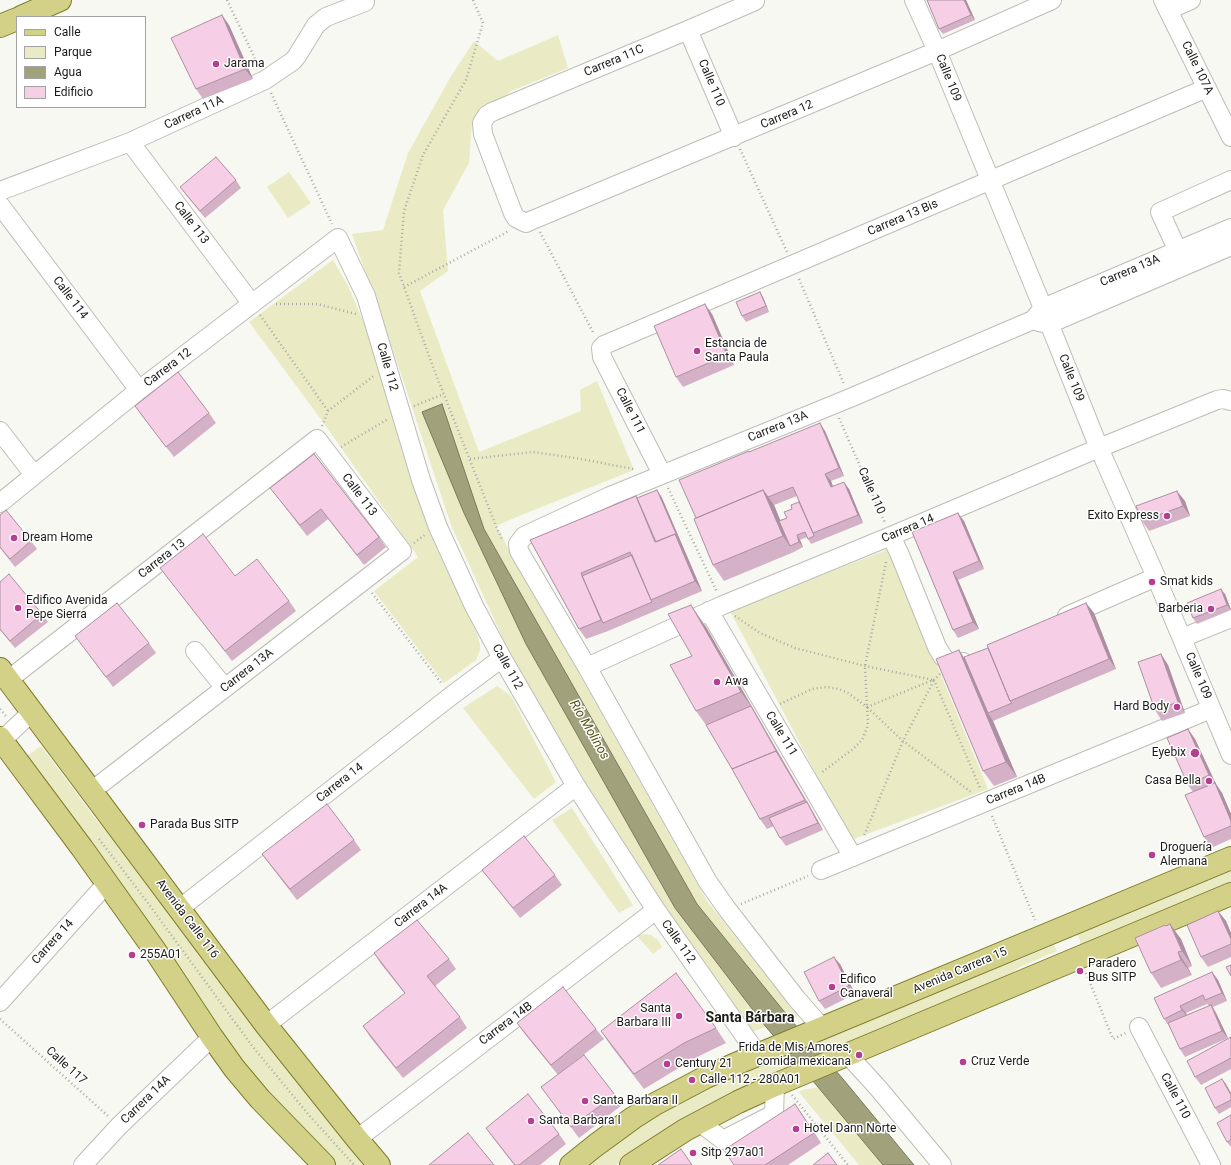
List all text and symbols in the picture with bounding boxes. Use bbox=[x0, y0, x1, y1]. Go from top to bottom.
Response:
legend bbox=[16, 16, 146, 108]
text: Calle bbox=[54, 25, 81, 39]
street label: Calle 107A bbox=[1178, 39, 1216, 97]
street label: Carrera 11C bbox=[582, 42, 646, 80]
text: Parque bbox=[54, 45, 92, 59]
street label: Calle 109 bbox=[932, 52, 964, 104]
place label: Jarama bbox=[224, 57, 265, 71]
street label: Calle 110 bbox=[695, 57, 727, 109]
marker: Jarama bbox=[211, 59, 221, 69]
text: Agua bbox=[54, 65, 82, 79]
text: Edificio bbox=[54, 85, 93, 99]
street label: Carrera 11A bbox=[162, 93, 226, 133]
street label: Carrera 12 bbox=[759, 98, 815, 132]
street label: Carrera 13 Bis bbox=[866, 197, 940, 239]
street label: Calle 113 bbox=[170, 199, 212, 247]
street label: Carrera 13A bbox=[1098, 252, 1162, 290]
street label: Calle 114 bbox=[49, 274, 91, 322]
place label: Estancia de Santa Paula bbox=[705, 337, 769, 365]
street label: Calle 112 bbox=[373, 341, 401, 393]
street label: Carrera 12 bbox=[141, 346, 195, 390]
marker: Estancia de Santa Paula bbox=[692, 346, 702, 356]
street label: Calle 109 bbox=[1055, 352, 1087, 404]
street label: Calle 111 bbox=[612, 386, 648, 436]
street label: Carrera 13A bbox=[746, 408, 810, 446]
street label: Calle 110 bbox=[854, 465, 888, 517]
street label: Calle 113 bbox=[338, 471, 380, 519]
place label: Exito Express bbox=[1087, 509, 1159, 523]
marker: Exito Express bbox=[1162, 511, 1172, 521]
street label: Carrera 14 bbox=[880, 512, 936, 546]
place label: Dream Home bbox=[22, 531, 93, 545]
marker: Dream Home bbox=[9, 533, 19, 543]
street label: Carrera 13 bbox=[136, 536, 188, 582]
place label: Smat kids bbox=[1160, 575, 1213, 589]
marker: Smat kids bbox=[1147, 577, 1157, 587]
place label: Edifico Avenida Pepe Sierra bbox=[26, 594, 108, 622]
place label: Barberia bbox=[1158, 602, 1203, 616]
marker: Edifico Avenida Pepe Sierra bbox=[13, 603, 23, 613]
marker: Barberia bbox=[1206, 604, 1216, 614]
street label: Calle 112 bbox=[489, 642, 525, 692]
street label: Carrera 13A bbox=[218, 646, 276, 696]
street label: Calle 109 bbox=[1182, 650, 1214, 702]
place label: Awa bbox=[725, 675, 748, 689]
marker: Awa bbox=[712, 677, 722, 687]
water label: Río Molinos bbox=[566, 697, 612, 763]
place label: Hard Body bbox=[1113, 700, 1169, 714]
marker: Hard Body bbox=[1172, 702, 1182, 712]
street label: Calle 111 bbox=[762, 709, 800, 759]
place label: Eyebix bbox=[1152, 746, 1186, 760]
marker: Eyebix bbox=[1189, 747, 1201, 759]
street label: Carrera 14 bbox=[314, 760, 366, 806]
street label: Carrera 14B bbox=[984, 772, 1048, 808]
place label: Casa Bella bbox=[1145, 774, 1201, 788]
marker: Casa Bella bbox=[1204, 776, 1214, 786]
place label: Parada Bus SITP bbox=[150, 818, 239, 832]
marker: Parada Bus SITP bbox=[137, 820, 147, 830]
place label: Droguería Alemana bbox=[1160, 841, 1212, 869]
marker: Droguería Alemana bbox=[1147, 850, 1157, 860]
street label: Avenida Calle 116 bbox=[153, 877, 221, 961]
street label: Carrera 14A bbox=[392, 881, 450, 931]
street label: Carrera 14 bbox=[29, 917, 77, 967]
street label: Calle 112 bbox=[658, 917, 698, 967]
street label: Avenida Carrera 15 bbox=[911, 945, 1009, 997]
place label: 255A01 bbox=[140, 948, 182, 962]
marker: 255A01 bbox=[127, 950, 137, 960]
place label: Paradero Bus SITP bbox=[1088, 957, 1136, 985]
marker: Paradero Bus SITP bbox=[1075, 966, 1085, 976]
place label: Edifico Canaveral bbox=[840, 973, 893, 1001]
marker: Edifico Canaveral bbox=[827, 982, 837, 992]
street label: Carrera 14B bbox=[477, 999, 535, 1049]
place label: Santa Barbara III bbox=[617, 1002, 671, 1030]
district label: Santa Bárbara bbox=[706, 1010, 794, 1026]
marker: Santa Barbara III bbox=[674, 1011, 684, 1021]
place label: Frida de Mis Amores, comida mexicana bbox=[739, 1041, 851, 1069]
street label: Calle 117 bbox=[43, 1044, 89, 1088]
marker: Frida de Mis Amores, comida mexicana bbox=[854, 1050, 864, 1060]
place label: Cruz Verde bbox=[971, 1055, 1029, 1069]
place label: Century 21 bbox=[675, 1057, 733, 1071]
marker: Cruz Verde bbox=[958, 1057, 968, 1067]
marker: Century 21 bbox=[662, 1059, 672, 1069]
street label: Calle 110 bbox=[1157, 1071, 1193, 1121]
street label: Carrera 14A bbox=[118, 1073, 174, 1127]
place label: Calle 112 - 280A01 bbox=[700, 1073, 801, 1087]
marker: Calle 112 - 280A01 bbox=[687, 1075, 697, 1085]
place label: Santa Barbara II bbox=[593, 1094, 678, 1108]
marker: Santa Barbara II bbox=[580, 1096, 590, 1106]
place label: Santa Barbara I bbox=[539, 1114, 621, 1128]
marker: Santa Barbara I bbox=[526, 1116, 536, 1126]
place label: Hotel Dann Norte bbox=[804, 1122, 896, 1136]
marker: Hotel Dann Norte bbox=[791, 1124, 801, 1134]
place label: Sitp 297a01 bbox=[701, 1146, 765, 1160]
marker: Sitp 297a01 bbox=[688, 1148, 698, 1158]

